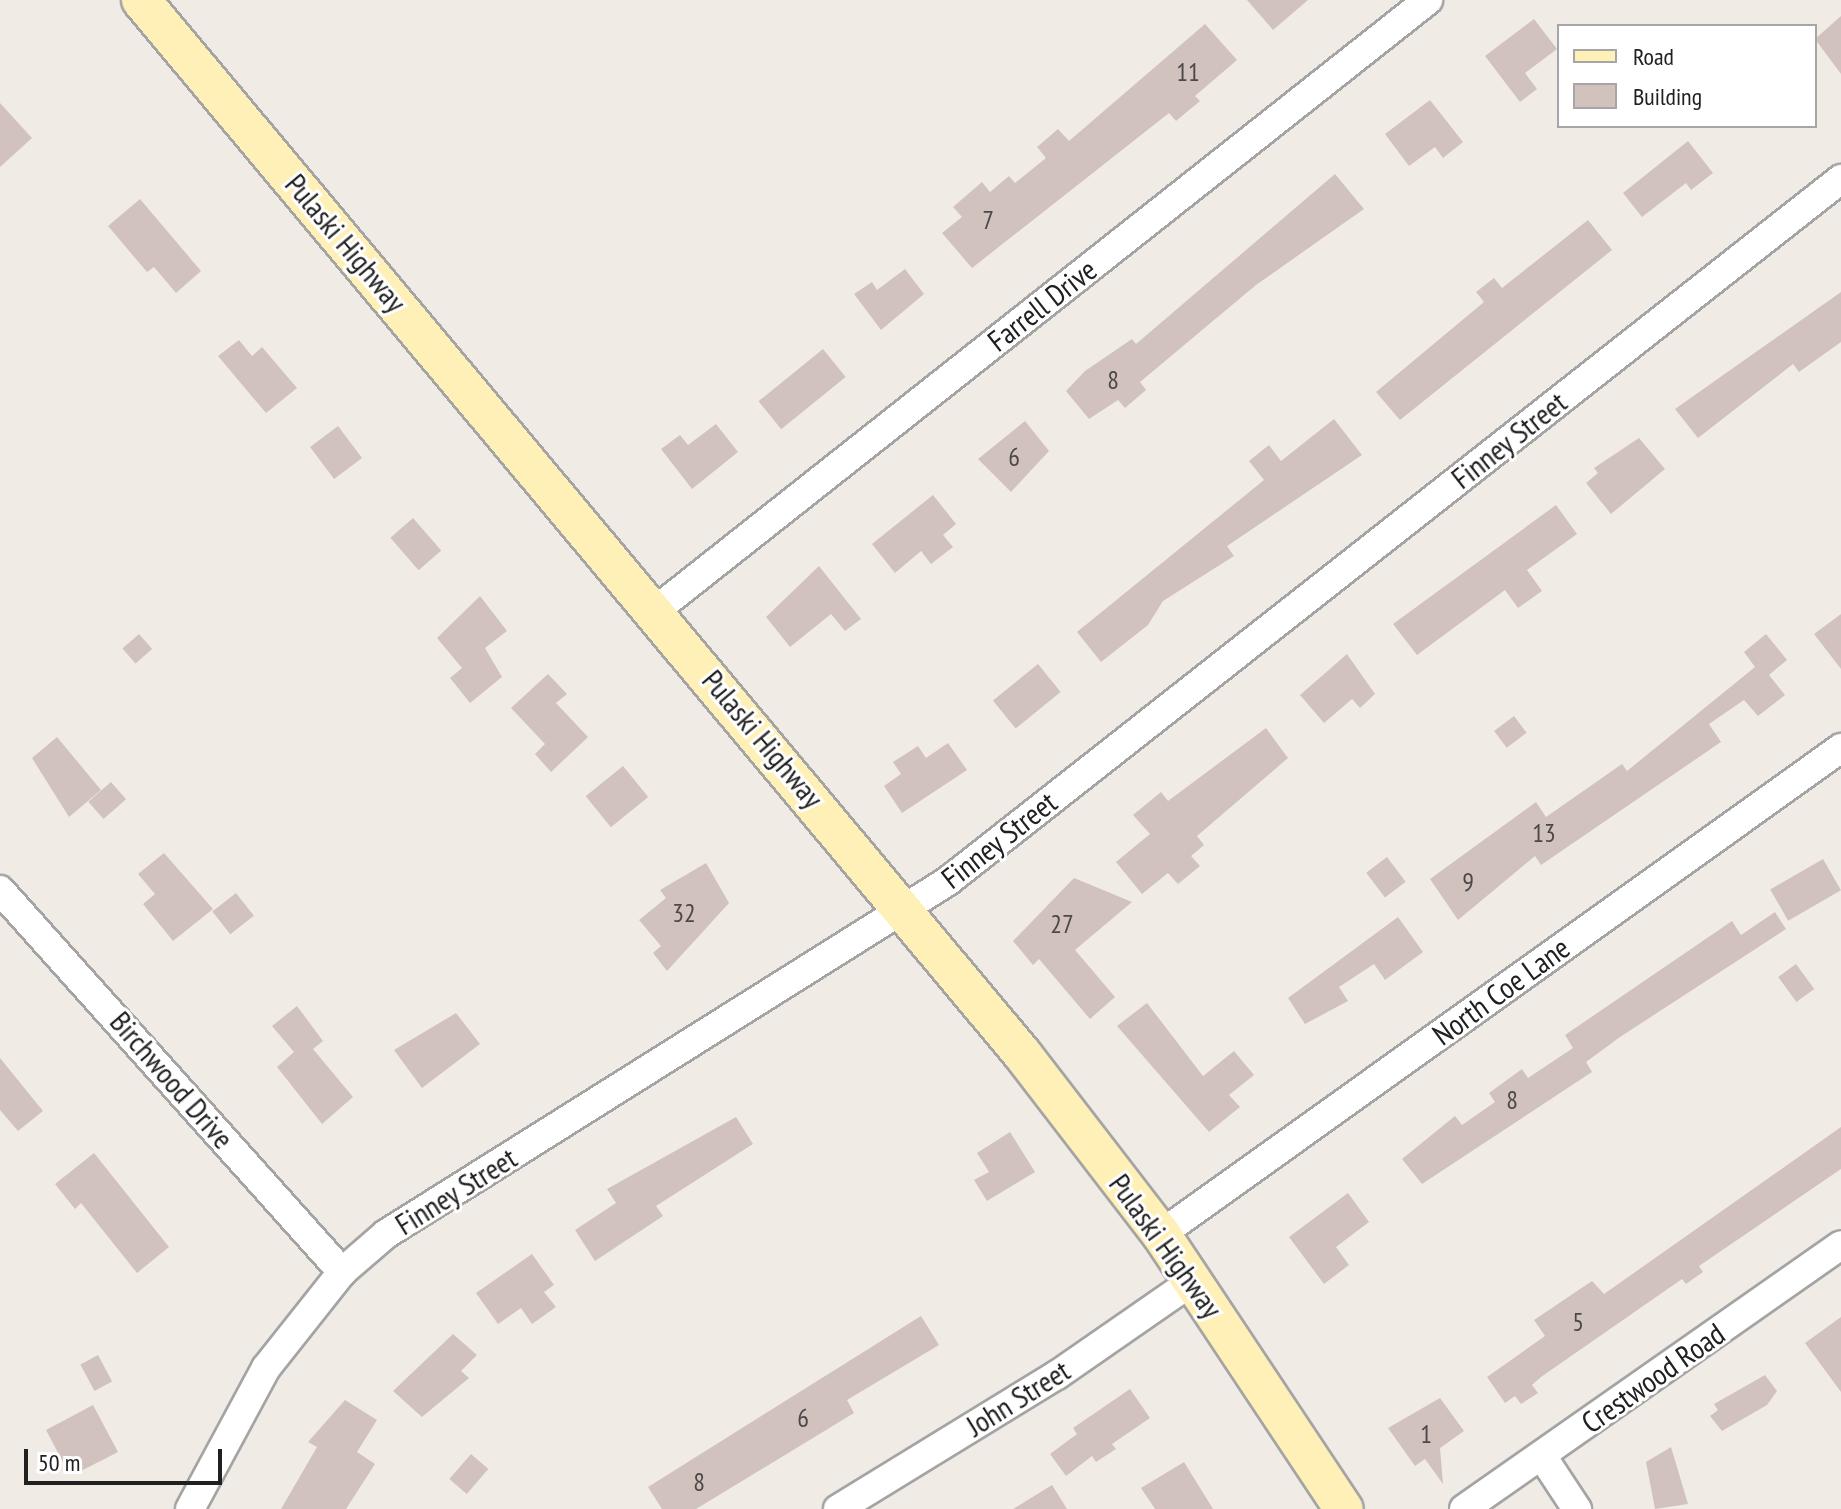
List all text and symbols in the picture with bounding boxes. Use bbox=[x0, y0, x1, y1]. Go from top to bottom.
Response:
legend bbox=[1557, 24, 1817, 128]
text: Road bbox=[1633, 41, 1674, 72]
house number: 11 bbox=[1176, 56, 1200, 88]
text: Building bbox=[1633, 81, 1702, 112]
street label: Pulaski Highway bbox=[278, 167, 414, 319]
house number: 7 bbox=[982, 204, 994, 236]
street label: Farrell Drive bbox=[980, 251, 1104, 359]
house number: 8 bbox=[1107, 364, 1119, 396]
street label: Finney Street bbox=[1444, 384, 1574, 496]
house number: 6 bbox=[1008, 441, 1020, 473]
street label: Pulaski Highway bbox=[695, 663, 831, 815]
street label: Finney Street bbox=[934, 784, 1064, 896]
house number: 13 bbox=[1532, 817, 1556, 849]
house number: 9 bbox=[1462, 866, 1474, 898]
house number: 32 bbox=[672, 897, 696, 929]
house number: 27 bbox=[1050, 908, 1074, 940]
street label: North Coe Lane bbox=[1426, 929, 1576, 1053]
street label: Birchwood Drive bbox=[103, 1004, 241, 1156]
house number: 8 bbox=[1506, 1084, 1518, 1116]
street label: Finney Street bbox=[388, 1139, 524, 1243]
street label: Pulaski Highway bbox=[1102, 1167, 1230, 1325]
house number: 5 bbox=[1572, 1306, 1584, 1338]
street label: Crestwood Road bbox=[1575, 1316, 1731, 1440]
street label: John Street bbox=[960, 1352, 1076, 1444]
house number: 6 bbox=[797, 1402, 809, 1434]
house number: 1 bbox=[1420, 1418, 1432, 1450]
scale bar bbox=[28, 1433, 226, 1483]
text: 50 m bbox=[38, 1447, 80, 1478]
house number: 8 bbox=[693, 1466, 705, 1498]

